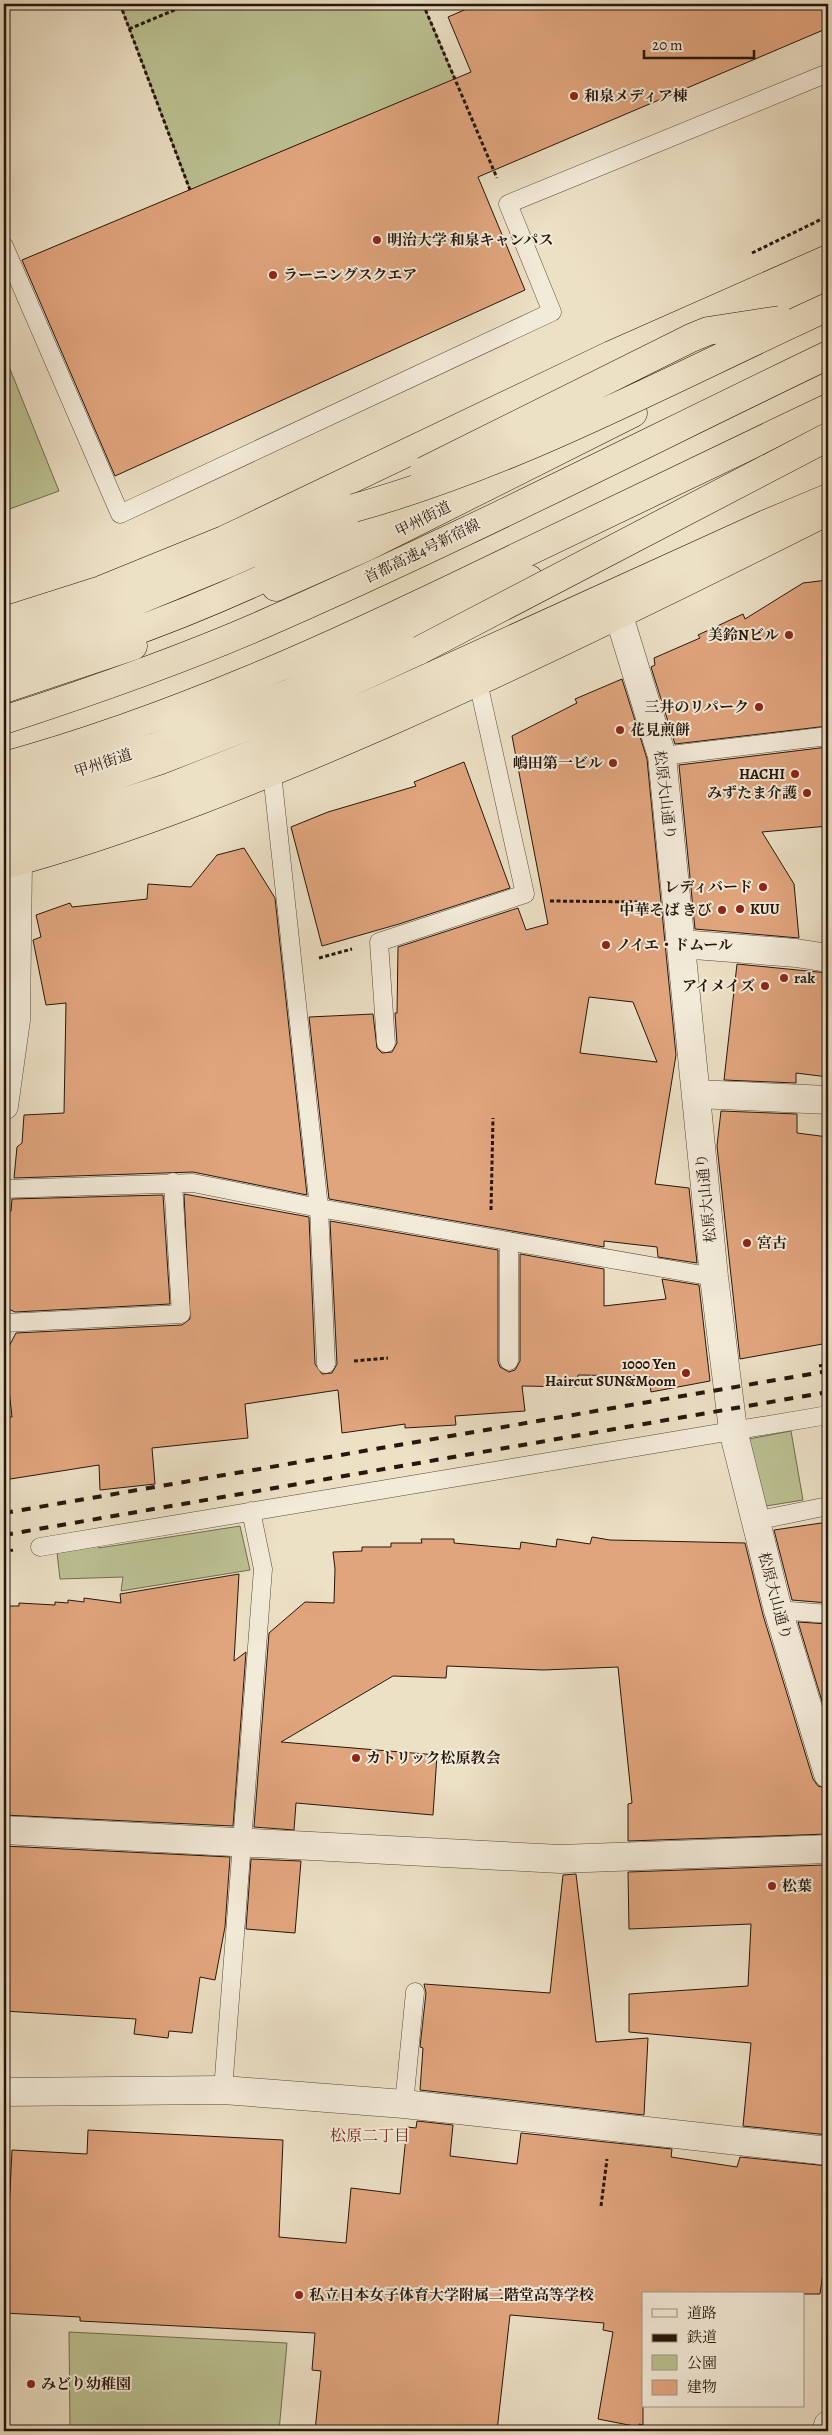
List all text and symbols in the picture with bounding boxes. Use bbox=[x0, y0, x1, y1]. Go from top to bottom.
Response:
scale bar bbox=[644, 28, 754, 60]
text: 20 m bbox=[652, 35, 683, 55]
place label: 和泉メディア棟 bbox=[584, 86, 688, 106]
marker: 和泉メディア棟 bbox=[568, 90, 580, 102]
place label: 明治大学 和泉キャンパス bbox=[387, 230, 554, 250]
marker: 明治大学 和泉キャンパス bbox=[371, 234, 383, 246]
place label: ラーニングスクエア bbox=[283, 265, 417, 285]
marker: ラーニングスクエア bbox=[267, 269, 279, 281]
street label: 甲州街道 bbox=[392, 496, 454, 542]
street label: 首都高速4号新宿線 bbox=[361, 514, 483, 588]
place label: 美鈴Nビル bbox=[708, 625, 779, 645]
marker: 美鈴Nビル bbox=[783, 629, 795, 641]
place label: 三井のリパーク bbox=[644, 697, 749, 717]
marker: 三井のリパーク bbox=[753, 701, 765, 713]
place label: 花見煎餅 bbox=[630, 720, 690, 740]
marker: 花見煎餅 bbox=[614, 724, 626, 736]
street label: 甲州街道 bbox=[71, 744, 135, 782]
street label: 松原大山通り bbox=[650, 749, 680, 841]
place label: 嶋田第一ビル bbox=[513, 753, 603, 773]
marker: 嶋田第一ビル bbox=[607, 757, 619, 769]
place label: HACHI bbox=[739, 764, 785, 784]
marker: HACHI bbox=[789, 768, 801, 780]
place label: みずたま介護 bbox=[707, 783, 797, 803]
marker: みずたま介護 bbox=[801, 787, 813, 799]
place label: レディバード bbox=[664, 877, 753, 897]
marker: レディバード bbox=[757, 881, 769, 893]
place label: KUU bbox=[750, 899, 780, 919]
place label: 中華そば きび bbox=[619, 900, 712, 920]
marker: KUU bbox=[734, 903, 746, 915]
marker: 中華そば きび bbox=[716, 904, 728, 916]
place label: ノイエ・ドムール bbox=[616, 935, 733, 955]
marker: ノイエ・ドムール bbox=[600, 939, 612, 951]
place label: rak bbox=[794, 968, 815, 988]
marker: rak bbox=[778, 972, 790, 984]
place label: アイメイズ bbox=[682, 976, 755, 996]
marker: アイメイズ bbox=[759, 980, 771, 992]
street label: 松原大山通り bbox=[691, 1152, 721, 1244]
place label: 宮古 bbox=[757, 1233, 787, 1253]
marker: 宮古 bbox=[741, 1237, 753, 1249]
place label: 1000 Yen Haircut SUN&Moom bbox=[545, 1354, 677, 1391]
marker: 1000 Yen Haircut SUN&Moom bbox=[680, 1367, 692, 1379]
street label: 松原大山通り bbox=[754, 1550, 796, 1642]
place label: カトリック松原教会 bbox=[366, 1748, 500, 1768]
marker: カトリック松原教会 bbox=[350, 1752, 362, 1764]
place label: 松葉 bbox=[782, 1876, 812, 1896]
marker: 松葉 bbox=[766, 1880, 778, 1892]
district label: 松原二丁目 bbox=[330, 2125, 410, 2147]
place label: 私立日本女子体育大学附属二階堂高等学校 bbox=[309, 2285, 594, 2305]
marker: 私立日本女子体育大学附属二階堂高等学校 bbox=[293, 2289, 305, 2301]
legend bbox=[642, 2292, 804, 2408]
text: 道路 bbox=[687, 2303, 717, 2323]
text: 鉄道 bbox=[687, 2327, 717, 2347]
text: 公園 bbox=[687, 2353, 717, 2373]
place label: みどり幼稚園 bbox=[41, 2374, 131, 2394]
text: 建物 bbox=[687, 2377, 717, 2397]
marker: みどり幼稚園 bbox=[25, 2378, 37, 2390]

